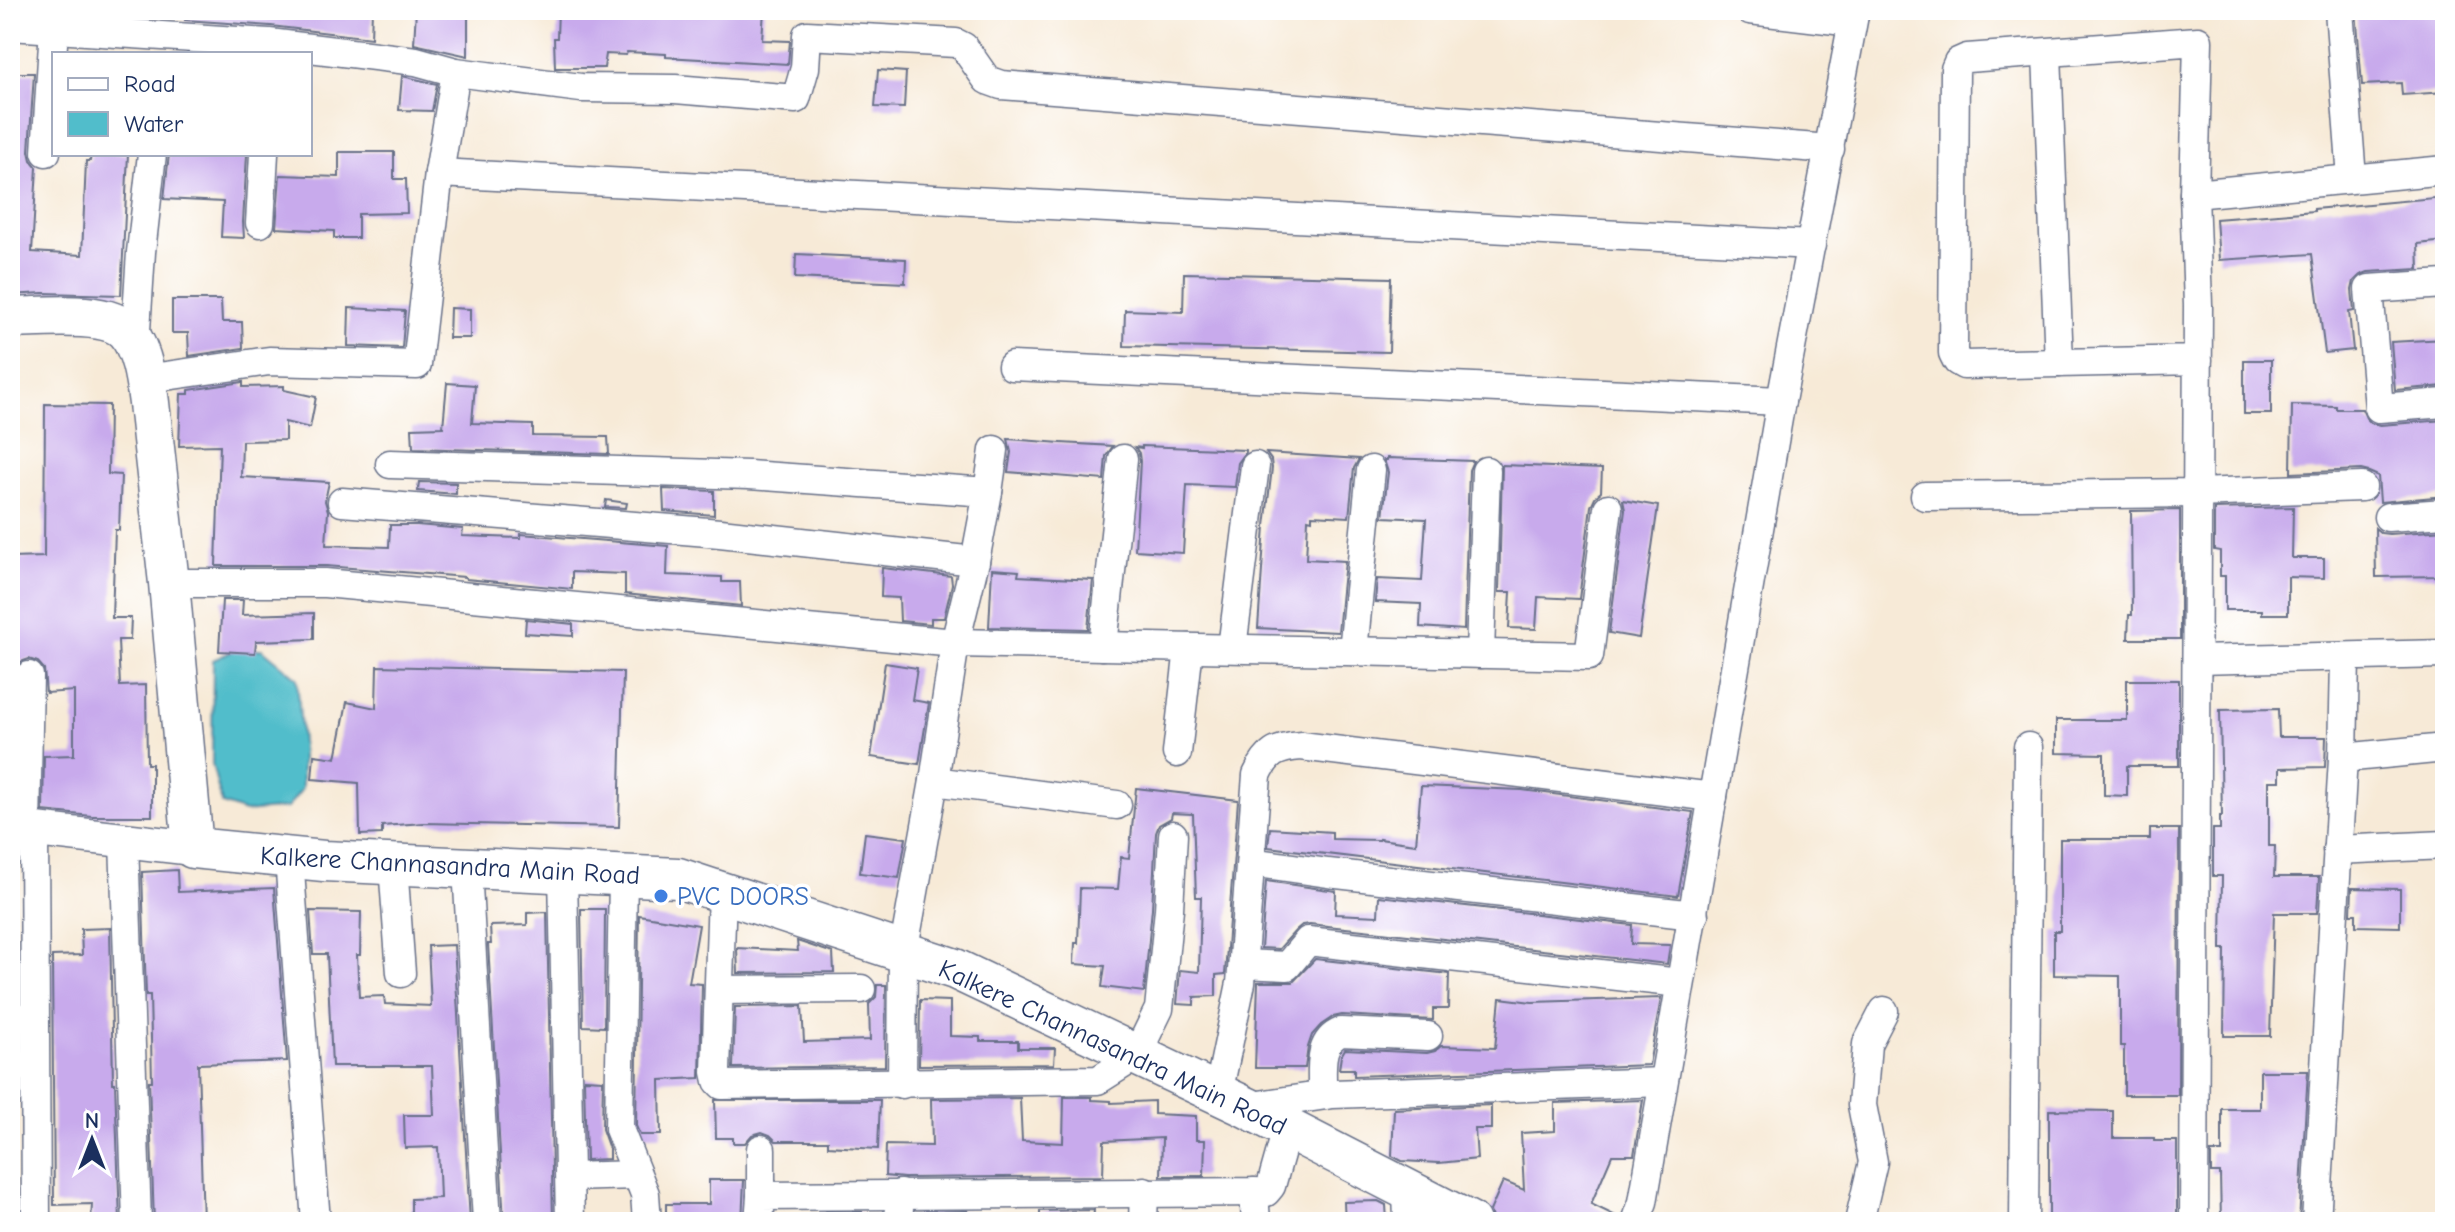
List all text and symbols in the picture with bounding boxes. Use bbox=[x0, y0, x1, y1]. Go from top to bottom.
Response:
legend bbox=[52, 52, 312, 156]
text: Road bbox=[124, 70, 176, 98]
text: Water bbox=[124, 110, 184, 138]
street label: Kalkere Channasandra Main Road bbox=[259, 841, 641, 891]
place label: PVC DOORS bbox=[677, 882, 809, 912]
marker: PVC DOORS bbox=[652, 887, 670, 905]
street label: Kalkere Channasandra Main Road bbox=[934, 954, 1291, 1142]
north arrow bbox=[52, 1100, 132, 1180]
text: N bbox=[85, 1108, 99, 1134]

